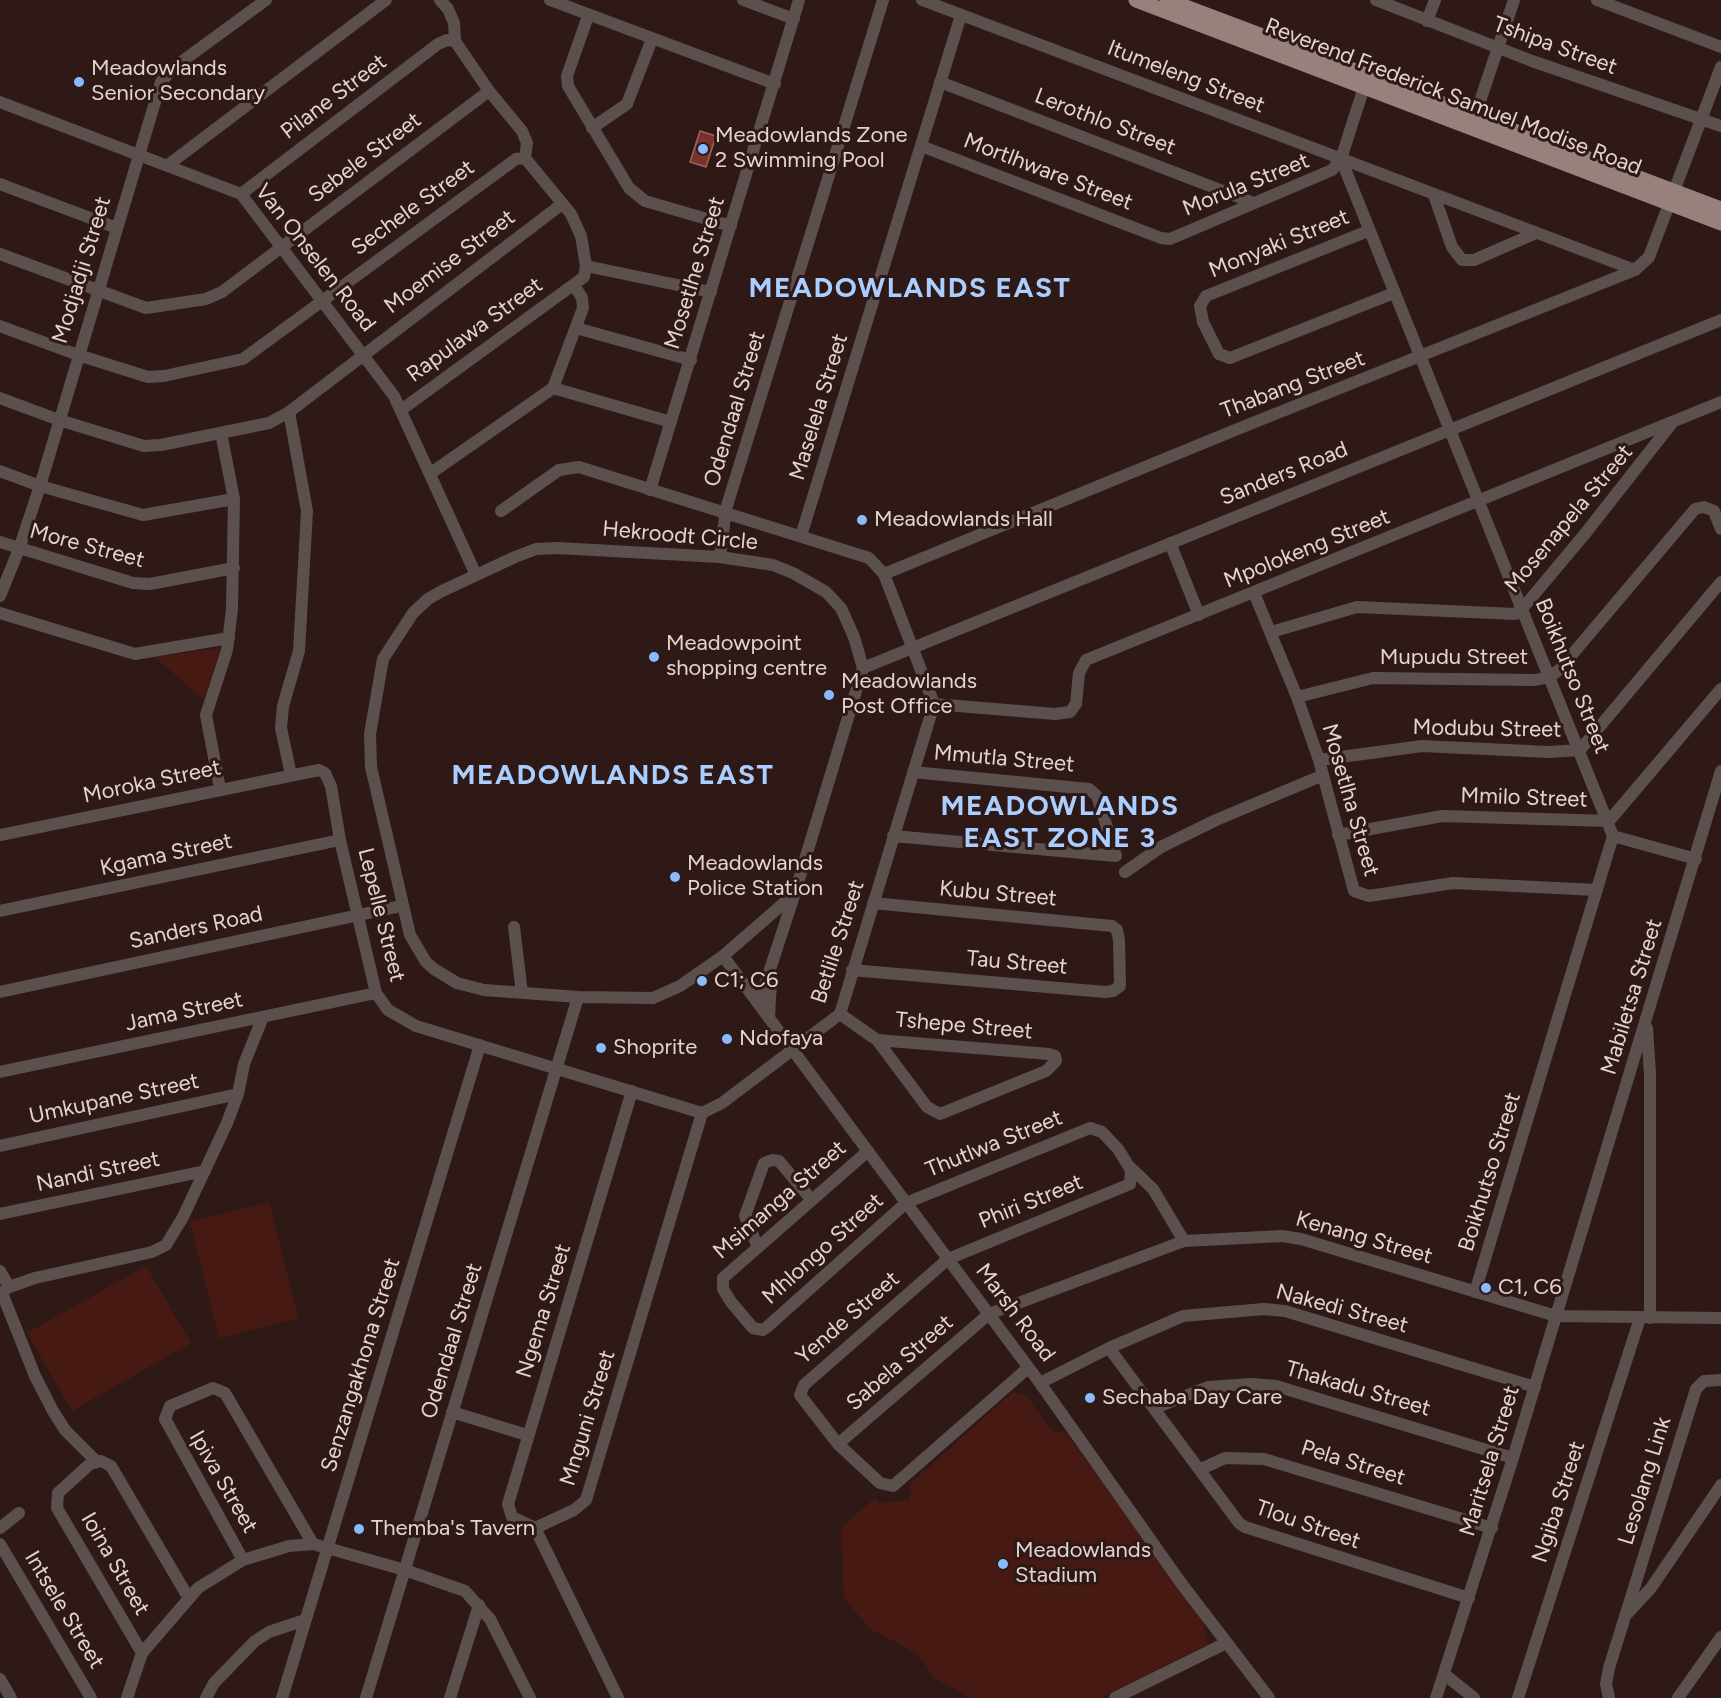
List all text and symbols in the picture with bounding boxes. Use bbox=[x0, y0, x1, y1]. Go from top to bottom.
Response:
street label: Tshipa Street bbox=[1489, 11, 1621, 81]
street label: Reverend Frederick Samuel Modise Road bbox=[1261, 13, 1645, 181]
street label: Itumeleng Street bbox=[1104, 35, 1268, 119]
street label: Pilane Street bbox=[276, 49, 392, 145]
place label: Meadowlands Senior Secondary bbox=[91, 56, 265, 107]
marker: Meadowlands Senior Secondary bbox=[72, 75, 86, 89]
street label: Lerothlo Street bbox=[1031, 83, 1179, 161]
street label: Sebele Street bbox=[303, 107, 427, 209]
place label: Meadowlands Zone 2 Swimming Pool bbox=[715, 123, 908, 174]
street label: Mortlhware Street bbox=[960, 128, 1136, 216]
marker: Meadowlands Zone 2 Swimming Pool bbox=[696, 142, 710, 156]
street label: Morula Street bbox=[1179, 148, 1313, 222]
street label: Sechele Street bbox=[346, 155, 480, 261]
street label: Van Onselen Road bbox=[249, 179, 381, 337]
street label: Modjadji Street bbox=[47, 193, 117, 347]
street label: Mosetlhe Street bbox=[659, 194, 731, 352]
street label: Moemise Street bbox=[380, 204, 520, 320]
street label: Monyaki Street bbox=[1205, 204, 1353, 284]
street label: Rapulawa Street bbox=[402, 272, 548, 388]
district label: MEADOWLANDS EAST bbox=[749, 272, 1071, 306]
street label: Odendaal Street bbox=[699, 328, 771, 490]
street label: Maselela Street bbox=[784, 330, 854, 484]
street label: Thabang Street bbox=[1217, 345, 1369, 425]
street label: Sanders Road bbox=[1216, 436, 1352, 512]
street label: Mosenapela Street bbox=[1499, 440, 1639, 598]
street label: Mpolokeng Street bbox=[1220, 504, 1394, 594]
place label: Meadowlands Hall bbox=[874, 507, 1053, 533]
marker: Meadowlands Hall bbox=[855, 513, 869, 527]
street label: Hekroodt Circle bbox=[601, 516, 759, 556]
street label: More Street bbox=[27, 518, 147, 574]
street label: Boikhutso Street bbox=[1529, 595, 1615, 757]
place label: Meadowpoint shopping centre bbox=[666, 631, 827, 682]
street label: Mupudu Street bbox=[1380, 645, 1528, 671]
marker: Meadowpoint shopping centre bbox=[647, 650, 661, 664]
place label: Meadowlands Post Office bbox=[841, 669, 977, 720]
marker: Meadowlands Post Office bbox=[822, 688, 836, 702]
street label: Modubu Street bbox=[1412, 715, 1562, 743]
street label: Mosetlha Street bbox=[1316, 721, 1384, 879]
street label: Mmutla Street bbox=[933, 740, 1075, 778]
street label: Moroka Street bbox=[81, 755, 223, 809]
district label: MEADOWLANDS EAST bbox=[452, 759, 774, 793]
street label: Mmilo Street bbox=[1460, 783, 1588, 813]
district label: MEADOWLANDS EAST ZONE 3 bbox=[941, 790, 1179, 856]
street label: Kgama Street bbox=[98, 828, 234, 882]
street label: Lepelle Street bbox=[352, 845, 410, 985]
place label: Meadowlands Police Station bbox=[687, 851, 823, 902]
marker: Meadowlands Police Station bbox=[668, 870, 682, 884]
street label: Kubu Street bbox=[938, 876, 1058, 912]
street label: Betlile Street bbox=[806, 877, 870, 1007]
street label: Sanders Road bbox=[127, 901, 265, 955]
street label: Mabiletsa Street bbox=[1596, 916, 1668, 1078]
street label: Tau Street bbox=[965, 945, 1069, 981]
place label: C1; C6 bbox=[714, 968, 778, 994]
marker: C1; C6 bbox=[695, 974, 709, 988]
street label: Jama Street bbox=[123, 987, 245, 1037]
street label: Tshepe Street bbox=[894, 1007, 1034, 1045]
place label: Ndofaya bbox=[739, 1026, 823, 1052]
marker: Ndofaya bbox=[720, 1032, 734, 1046]
place label: Shoprite bbox=[613, 1035, 697, 1061]
marker: Shoprite bbox=[594, 1041, 608, 1055]
street label: Umkupane Street bbox=[27, 1068, 201, 1130]
street label: Boikhutso Street bbox=[1453, 1089, 1527, 1255]
street label: Thutlwa Street bbox=[922, 1105, 1066, 1183]
street label: Msimanga Street bbox=[708, 1135, 852, 1265]
street label: Nandi Street bbox=[34, 1146, 162, 1198]
street label: Phiri Street bbox=[975, 1169, 1087, 1235]
street label: Mhlongo Street bbox=[757, 1188, 889, 1310]
street label: Kenang Street bbox=[1293, 1206, 1435, 1270]
street label: Ngema Street bbox=[511, 1241, 577, 1381]
street label: Senzangakhona Street bbox=[316, 1255, 406, 1475]
street label: Marsh Road bbox=[970, 1259, 1060, 1367]
street label: Odendaal Street bbox=[416, 1260, 488, 1422]
street label: Yende Street bbox=[791, 1266, 905, 1370]
place label: C1, C6 bbox=[1498, 1275, 1562, 1301]
street label: Nakedi Street bbox=[1273, 1279, 1411, 1339]
marker: C1, C6 bbox=[1479, 1281, 1493, 1295]
street label: Sabela Street bbox=[841, 1309, 959, 1417]
street label: Mnguni Street bbox=[555, 1347, 621, 1489]
street label: Thakadu Street bbox=[1283, 1356, 1433, 1422]
street label: Maritsela Street bbox=[1455, 1383, 1525, 1539]
place label: Sechaba Day Care bbox=[1102, 1385, 1282, 1411]
marker: Sechaba Day Care bbox=[1083, 1391, 1097, 1405]
street label: Lesolang Link bbox=[1613, 1414, 1677, 1548]
street label: Ipiva Street bbox=[183, 1426, 263, 1538]
street label: Pela Street bbox=[1298, 1435, 1408, 1491]
street label: Ngiba Street bbox=[1527, 1438, 1591, 1566]
street label: Tlou Street bbox=[1252, 1495, 1364, 1555]
street label: Ioina Street bbox=[75, 1508, 155, 1620]
place label: Themba's Tavern bbox=[371, 1516, 535, 1542]
marker: Themba's Tavern bbox=[352, 1522, 366, 1536]
place label: Meadowlands Stadium bbox=[1015, 1538, 1151, 1590]
street label: Intsele Street bbox=[19, 1546, 109, 1674]
marker: Meadowlands Stadium bbox=[996, 1557, 1010, 1571]

